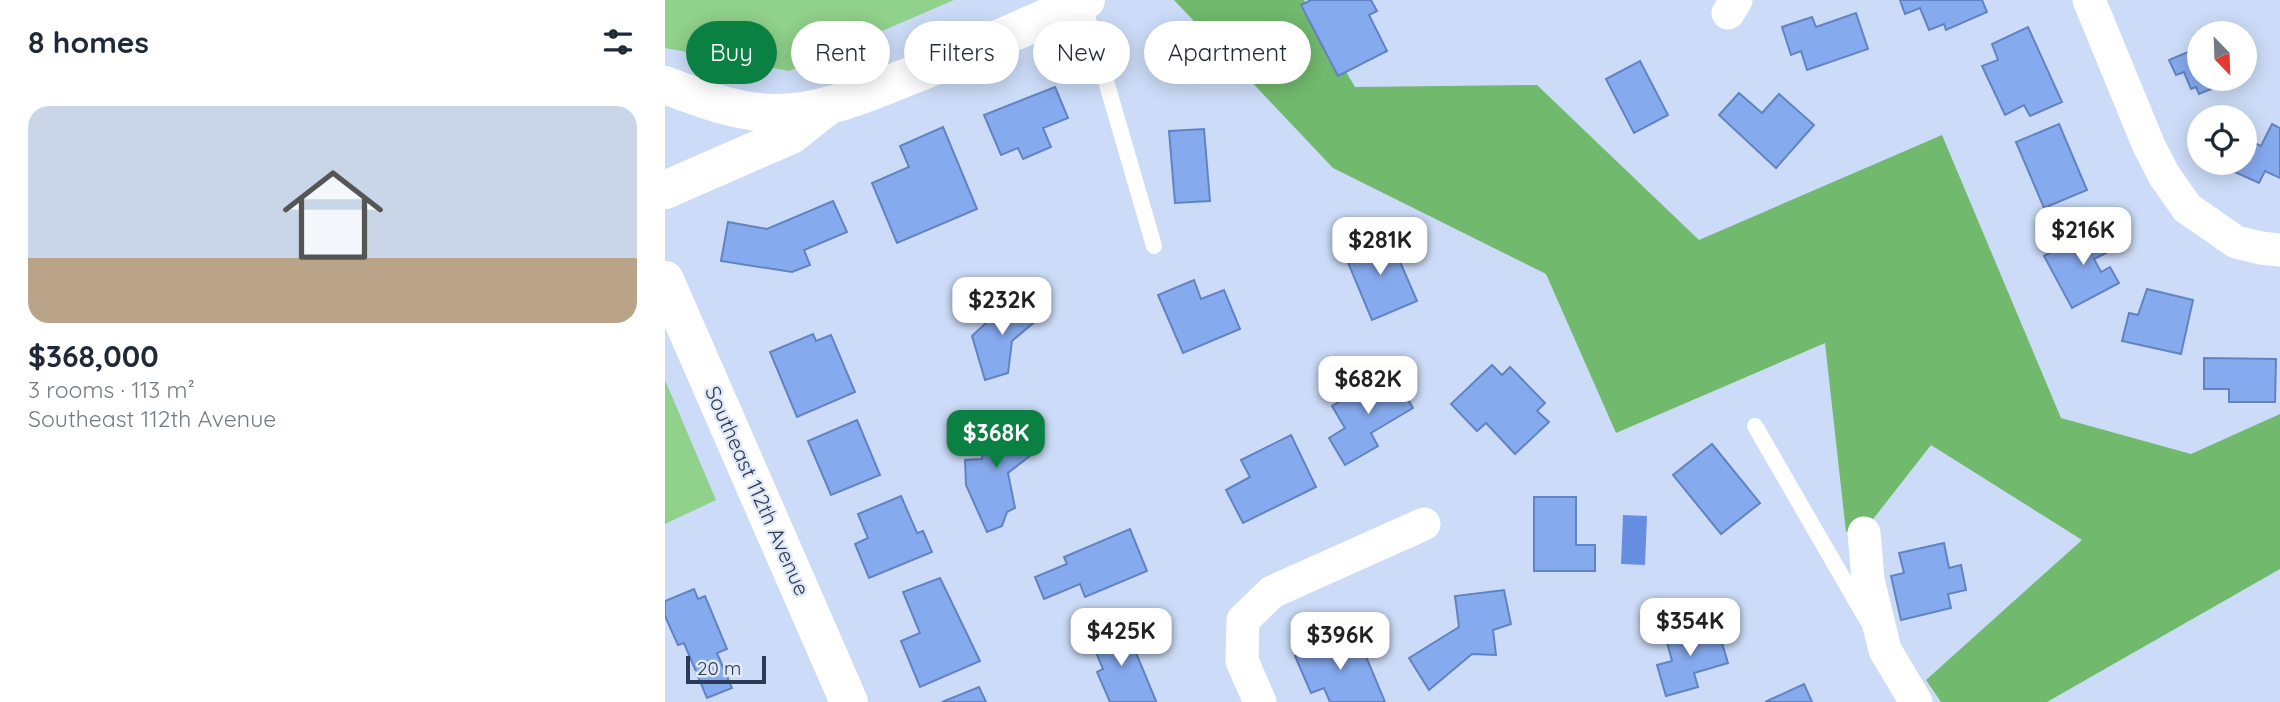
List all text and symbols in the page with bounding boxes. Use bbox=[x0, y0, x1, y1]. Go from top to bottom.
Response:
chip: Buy bbox=[686, 21, 777, 84]
chip: Rent bbox=[791, 21, 890, 84]
chip: Filters bbox=[904, 21, 1019, 84]
chip: New bbox=[1033, 21, 1130, 84]
chip: Apartment bbox=[1144, 21, 1311, 84]
north arrow bbox=[2187, 21, 2257, 91]
map controls bbox=[2187, 21, 2257, 175]
text: 8 homes bbox=[28, 23, 149, 61]
icon: filters bbox=[599, 23, 637, 61]
button: locate bbox=[2187, 105, 2257, 175]
icon: home bbox=[270, 152, 396, 278]
pin: $216K bbox=[2034, 208, 2132, 267]
text: $216K bbox=[2051, 215, 2115, 244]
pin: $281K bbox=[1331, 218, 1429, 277]
text: $281K bbox=[1348, 225, 1412, 254]
pin: $232K bbox=[953, 278, 1051, 337]
text: $232K bbox=[968, 285, 1036, 314]
text: $368,000 bbox=[28, 337, 159, 375]
pin: $682K bbox=[1319, 356, 1417, 416]
text: $682K bbox=[1334, 364, 1402, 393]
text: 3 rooms · 113 m² bbox=[28, 375, 195, 404]
street label: Southeast 112th Avenue bbox=[700, 382, 816, 599]
text: Southeast 112th Avenue bbox=[28, 404, 276, 433]
pin: $368K bbox=[947, 410, 1045, 470]
text: $368K bbox=[963, 418, 1029, 447]
pin: $354K bbox=[1641, 598, 1739, 658]
text: $354K bbox=[1656, 606, 1724, 635]
pin: $425K bbox=[1072, 608, 1170, 668]
pin: $396K bbox=[1291, 612, 1389, 672]
text: $425K bbox=[1087, 616, 1155, 645]
text: $396K bbox=[1307, 620, 1373, 649]
scale bar bbox=[686, 653, 767, 685]
text: 20 m bbox=[697, 656, 741, 680]

